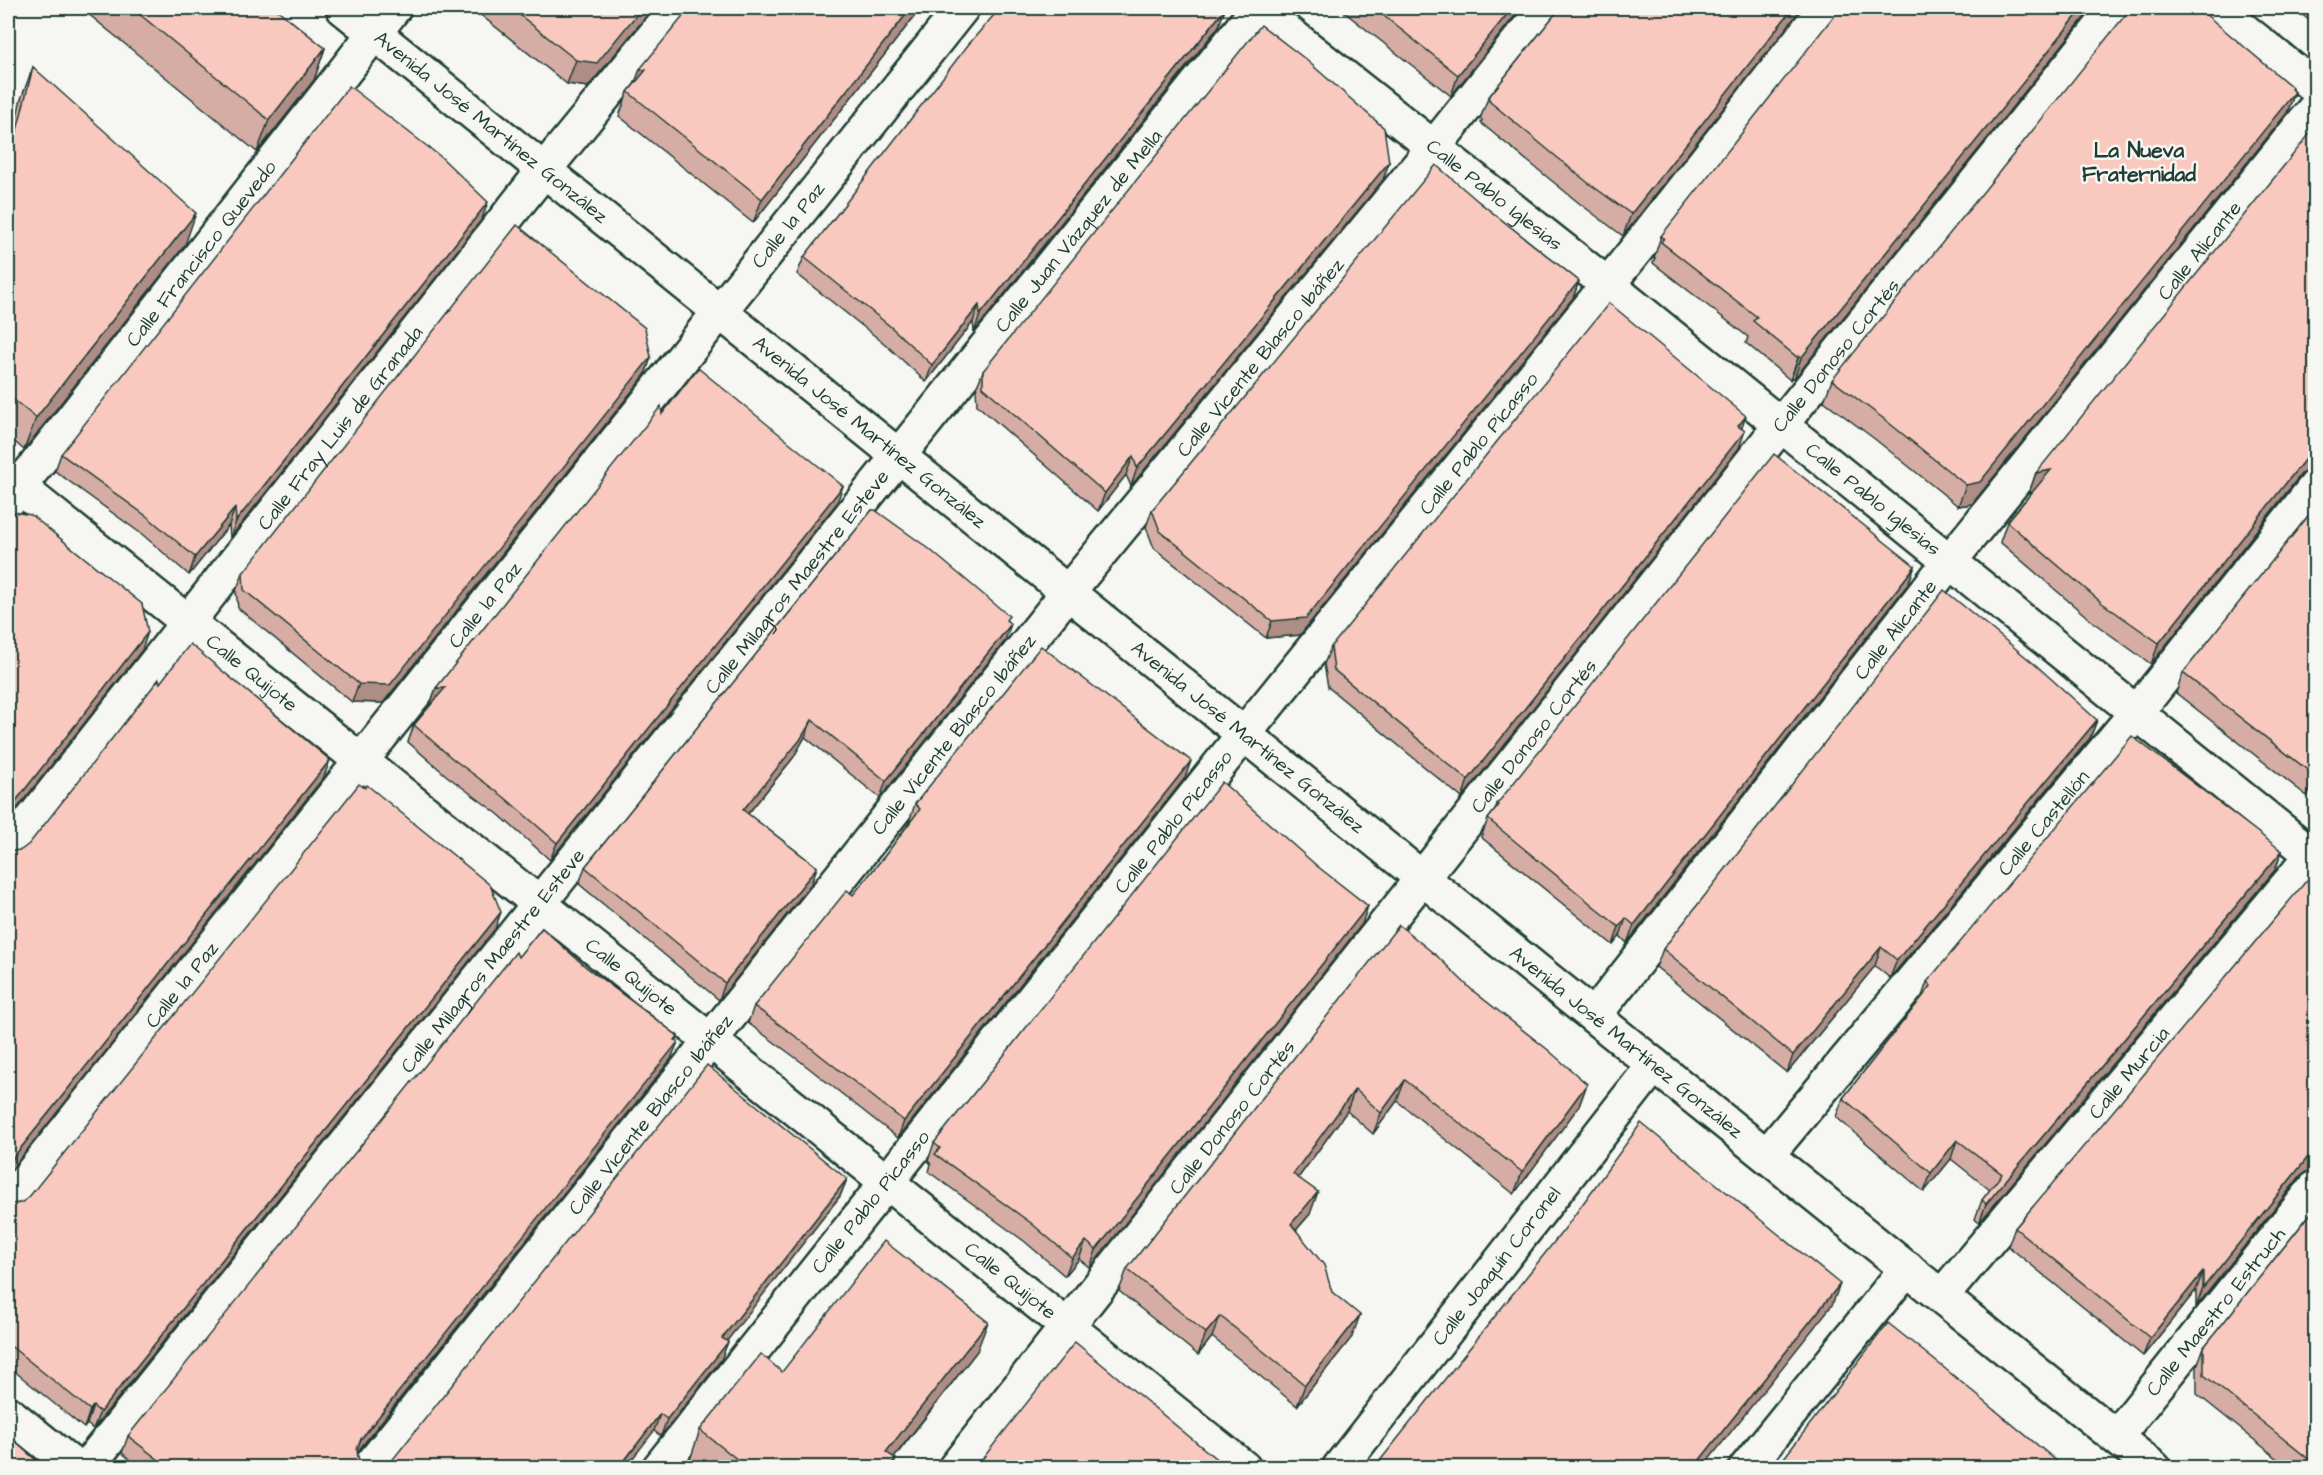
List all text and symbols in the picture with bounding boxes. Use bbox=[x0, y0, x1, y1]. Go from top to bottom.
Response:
street label: Avenida José Martínez González bbox=[368, 24, 614, 230]
street label: Calle Juan Vázquez de Mella bbox=[989, 124, 1169, 339]
street label: Calle Pablo Iglesias bbox=[1420, 132, 1568, 258]
district label: La Nueva Fraternidad bbox=[2082, 136, 2196, 189]
street label: Calle Francisco Quevedo bbox=[120, 154, 284, 353]
street label: Calle la Paz bbox=[745, 176, 832, 275]
street label: Calle Alicante bbox=[2151, 195, 2249, 307]
street label: Calle Vicente Blasco Ibáñez bbox=[1170, 252, 1351, 463]
street label: Calle Donoso Cortés bbox=[1766, 273, 1907, 439]
street label: Calle Fray Luis de Granada bbox=[251, 320, 430, 536]
street label: Avenida José Martínez González bbox=[746, 329, 992, 535]
street label: Calle Pablo Picasso bbox=[1413, 367, 1545, 521]
street label: Calle Pablo Iglesias bbox=[1799, 436, 1947, 563]
street label: Calle Milagros Maestre Esteve bbox=[698, 464, 896, 700]
street label: Calle la Paz bbox=[442, 556, 529, 654]
street label: Calle Alicante bbox=[1848, 574, 1944, 686]
street label: Calle Quijote bbox=[200, 628, 304, 719]
street label: Calle Vicente Blasco Ibáñez bbox=[865, 628, 1043, 841]
street label: Avenida José Martínez González bbox=[1125, 634, 1371, 840]
street label: Calle Donoso Cortés bbox=[1464, 653, 1604, 820]
street label: Calle Pablo Picasso bbox=[1108, 744, 1240, 900]
street label: Calle Castellón bbox=[1991, 764, 2096, 882]
street label: Calle Milagros Maestre Esteve bbox=[394, 843, 592, 1079]
street label: Calle Quijote bbox=[579, 932, 683, 1023]
street label: Calle la Paz bbox=[139, 936, 225, 1034]
street label: Avenida José Martínez González bbox=[1503, 939, 1749, 1145]
street label: Calle Vicente Blasco Ibáñez bbox=[562, 1008, 740, 1221]
street label: Calle Murcia bbox=[2082, 1021, 2176, 1126]
street label: Calle Donoso Cortés bbox=[1163, 1034, 1302, 1201]
street label: Calle Pablo Picasso bbox=[805, 1125, 937, 1280]
street label: Calle Joaquín Coronel bbox=[1426, 1181, 1568, 1352]
street label: Calle Maestro Estruch bbox=[2140, 1222, 2292, 1403]
street label: Calle Quijote bbox=[958, 1235, 1062, 1326]

